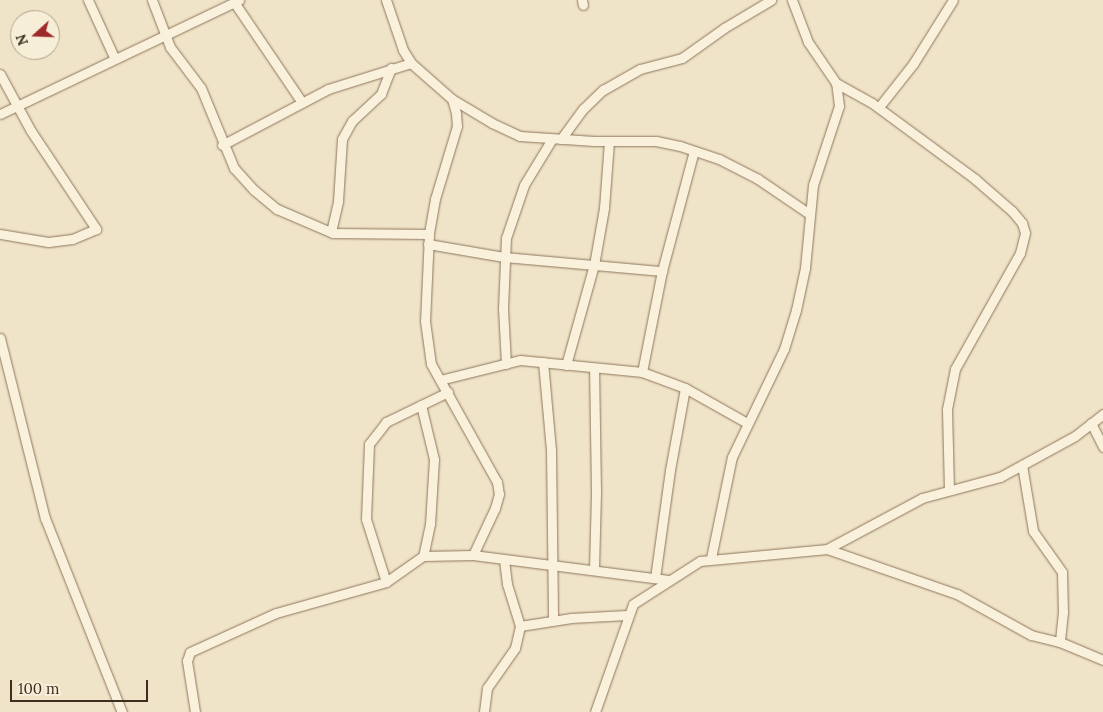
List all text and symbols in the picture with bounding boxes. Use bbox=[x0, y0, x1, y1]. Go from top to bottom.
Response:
north arrow bbox=[10, 10, 60, 60]
text: N bbox=[12, 32, 32, 48]
scale bar bbox=[12, 670, 150, 702]
text: 100 m bbox=[18, 679, 59, 698]

